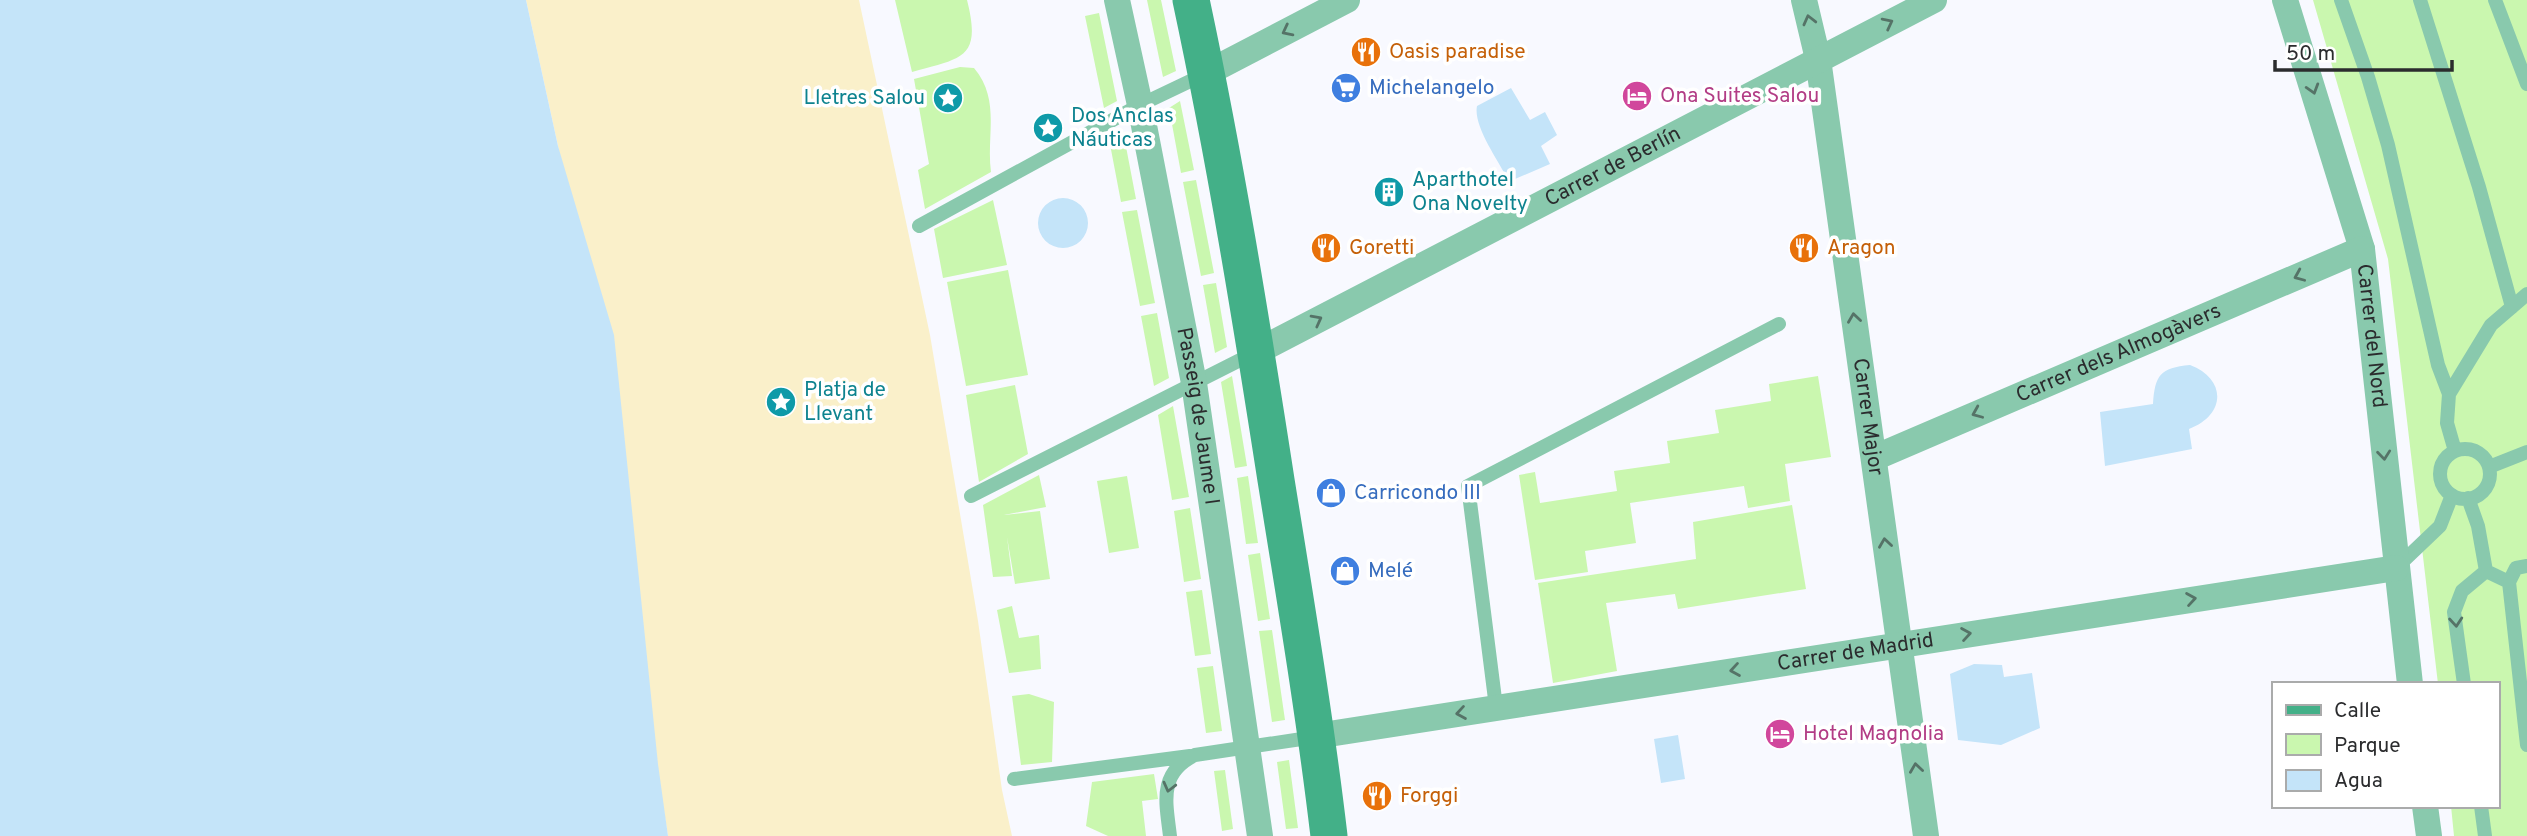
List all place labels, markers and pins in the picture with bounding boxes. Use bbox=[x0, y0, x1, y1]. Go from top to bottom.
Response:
restaurant icon: Oasis paradise bbox=[1349, 35, 1383, 69]
place label: Oasis paradise bbox=[1389, 39, 1526, 66]
supermarket icon: Michelangelo bbox=[1329, 71, 1363, 105]
place label: Michelangelo bbox=[1369, 75, 1494, 102]
hotel icon: Ona Suites Salou bbox=[1620, 79, 1654, 113]
place icon: Lletres Salou bbox=[931, 81, 965, 115]
place label: Ona Suites Salou bbox=[1660, 83, 1819, 110]
place label: Lletres Salou bbox=[803, 85, 925, 112]
place label: Dos Anclas Náuticas bbox=[1071, 103, 1174, 154]
place icon: Dos Anclas Náuticas bbox=[1031, 111, 1065, 145]
place label: Aparthotel Ona Novelty bbox=[1412, 167, 1528, 218]
building icon: Aparthotel Ona Novelty bbox=[1372, 175, 1406, 209]
restaurant icon: Goretti bbox=[1309, 231, 1343, 265]
restaurant icon: Aragon bbox=[1787, 231, 1821, 265]
place label: Goretti bbox=[1349, 235, 1414, 262]
place label: Aragon bbox=[1827, 235, 1896, 262]
place label: Platja de Llevant bbox=[804, 377, 886, 428]
place icon: Platja de Llevant bbox=[764, 385, 798, 419]
shop icon: Carricondo III bbox=[1314, 476, 1348, 510]
place label: Carricondo III bbox=[1354, 480, 1481, 507]
shop icon: Melé bbox=[1328, 554, 1362, 588]
place label: Melé bbox=[1368, 558, 1413, 585]
hotel icon: Hotel Magnolia bbox=[1763, 717, 1797, 751]
place label: Hotel Magnolia bbox=[1803, 721, 1944, 748]
restaurant icon: Forggi bbox=[1360, 779, 1394, 813]
place label: Forggi bbox=[1400, 783, 1458, 810]

